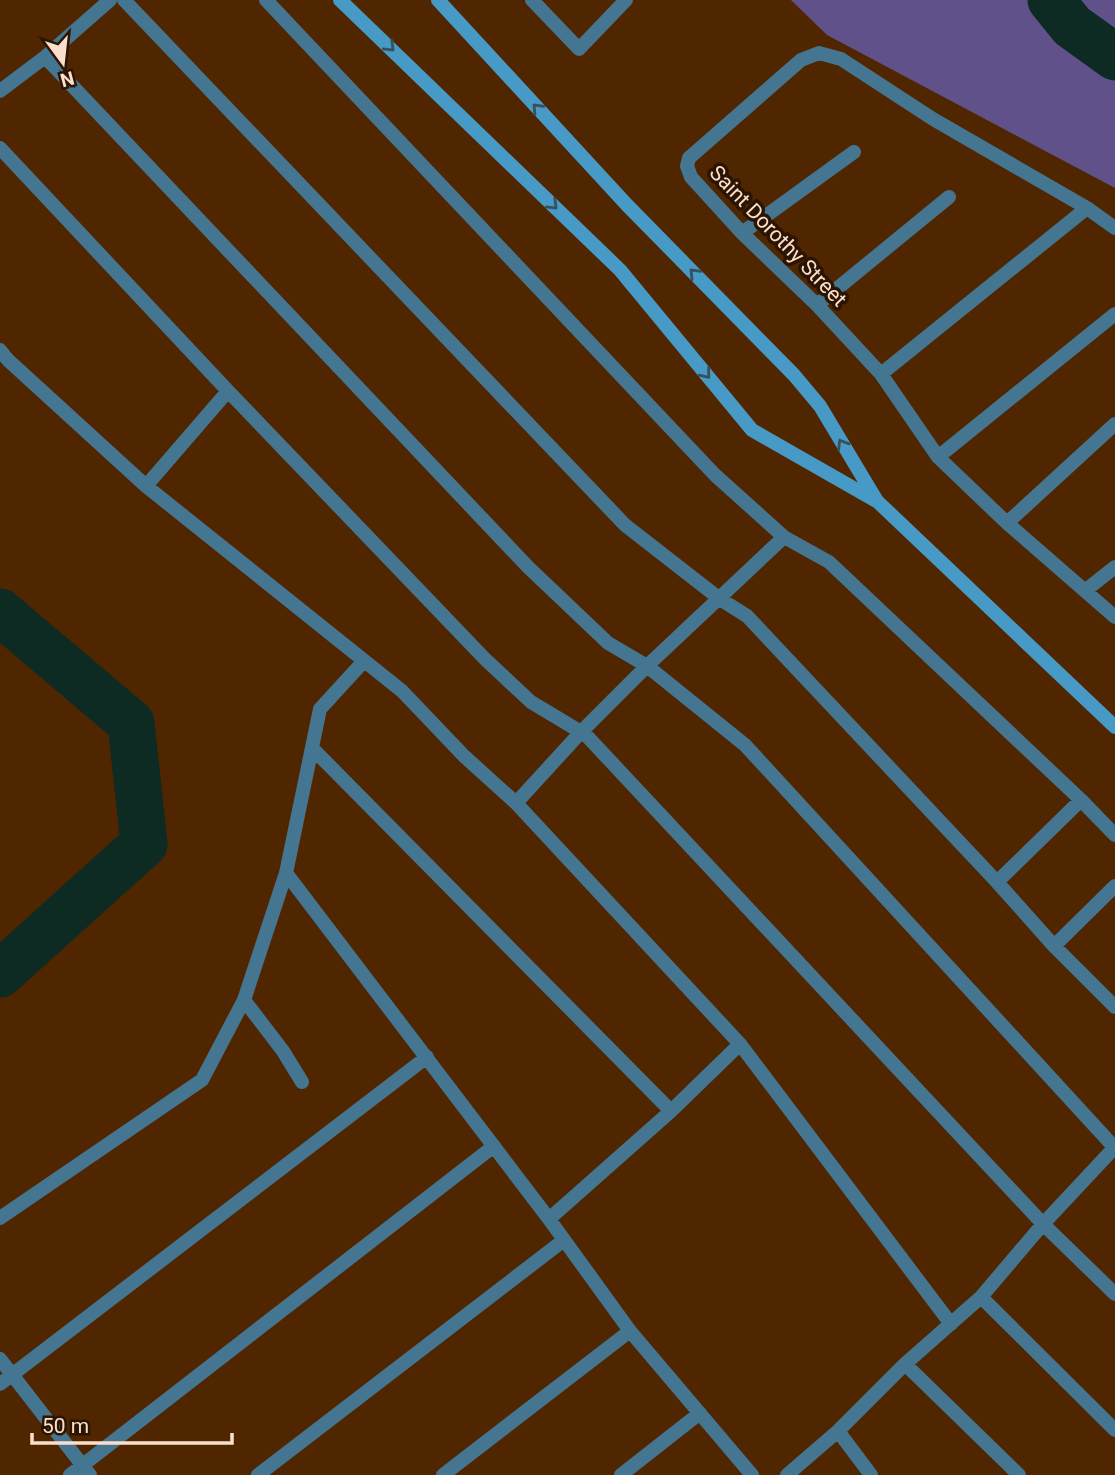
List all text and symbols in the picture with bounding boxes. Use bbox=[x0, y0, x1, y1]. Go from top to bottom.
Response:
north arrow bbox=[28, 28, 98, 98]
one-way arrow bbox=[381, 39, 394, 52]
text: N bbox=[58, 66, 77, 92]
one-way arrow bbox=[533, 103, 546, 116]
street label: Saint Dorothy Street bbox=[705, 161, 851, 311]
one-way arrow bbox=[545, 197, 558, 210]
one-way arrow bbox=[689, 268, 702, 281]
one-way arrow bbox=[697, 366, 710, 378]
one-way arrow bbox=[838, 438, 851, 451]
scale bar bbox=[32, 1402, 231, 1446]
text: 50 m bbox=[42, 1414, 89, 1438]

